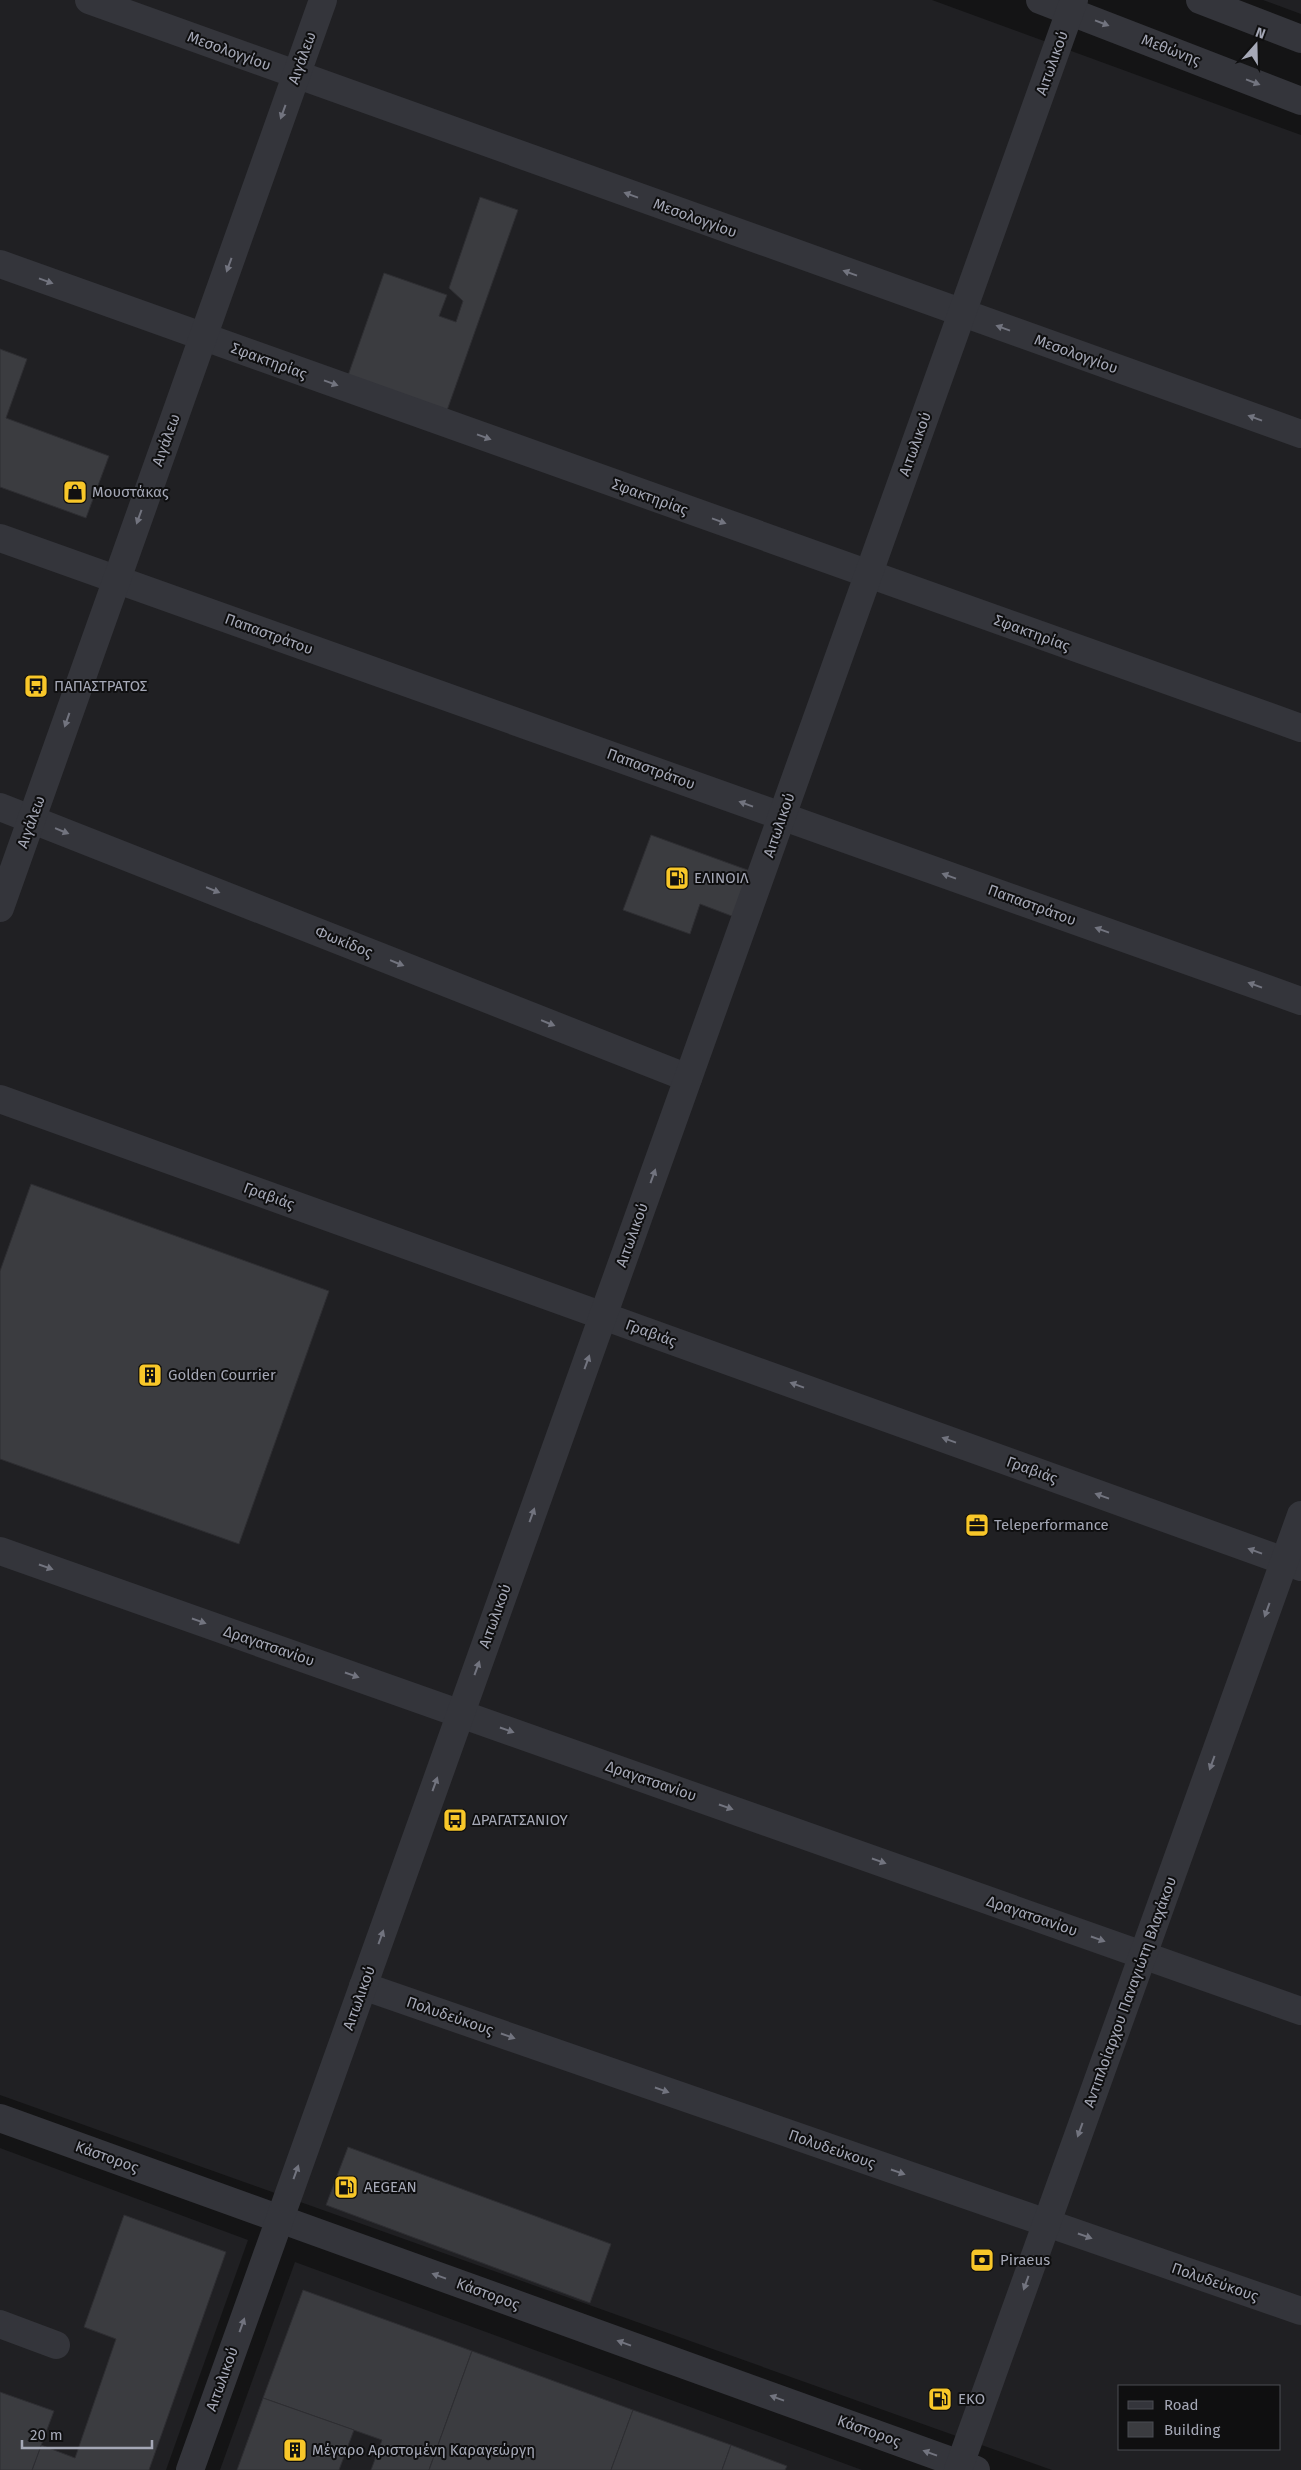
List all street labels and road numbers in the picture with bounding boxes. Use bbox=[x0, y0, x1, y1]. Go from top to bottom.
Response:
street label: Μεσολογγίου bbox=[185, 28, 273, 74]
street label: Αιτωλικού bbox=[1032, 28, 1072, 98]
street label: Αιγάλεω bbox=[284, 29, 320, 87]
street label: Μεθώνης bbox=[1139, 31, 1203, 69]
street label: Μεσολογγίου bbox=[651, 195, 739, 241]
street label: Μεσολογγίου bbox=[1032, 331, 1120, 377]
street label: Σφακτηρίας bbox=[229, 339, 309, 383]
street label: Αιτωλικού bbox=[895, 409, 935, 479]
street label: Αιγάλεω bbox=[148, 411, 184, 469]
street label: Σφακτηρίας bbox=[610, 475, 690, 519]
street label: Παπαστράτου bbox=[222, 610, 316, 658]
street label: Σφακτηρίας bbox=[992, 611, 1072, 655]
street label: Παπαστράτου bbox=[604, 745, 698, 793]
street label: Αιτωλικού bbox=[760, 790, 798, 860]
street label: Αιγάλεω bbox=[13, 793, 49, 851]
street label: Παπαστράτου bbox=[985, 881, 1079, 929]
street label: Φωκίδος bbox=[313, 922, 375, 962]
street label: Γραβιάς bbox=[241, 1178, 297, 1214]
street label: Αιτωλικού bbox=[612, 1200, 652, 1270]
street label: Γραβιάς bbox=[623, 1315, 679, 1351]
street label: Γραβιάς bbox=[1004, 1452, 1060, 1488]
street label: Αιτωλικού bbox=[475, 1581, 515, 1651]
street label: Δραγατσανίου bbox=[221, 1622, 317, 1670]
street label: Δραγατσανίου bbox=[603, 1757, 699, 1805]
street label: Αντιπλοίαρχου Παναγιώτη Βλαχάκου bbox=[1080, 1874, 1180, 2110]
street label: Δραγατσανίου bbox=[984, 1892, 1080, 1940]
street label: Αιτωλικού bbox=[339, 1963, 379, 2033]
street label: Πολυδεύκους bbox=[404, 1993, 496, 2039]
street label: Πολυδεύκους bbox=[786, 2126, 878, 2172]
street label: Κάστορος bbox=[73, 2137, 141, 2177]
street label: Πολυδεύκους bbox=[1169, 2259, 1261, 2305]
street label: Κάστορος bbox=[454, 2274, 522, 2314]
street label: Αιτωλικού bbox=[202, 2344, 242, 2414]
street label: Κάστορος bbox=[835, 2411, 903, 2451]

